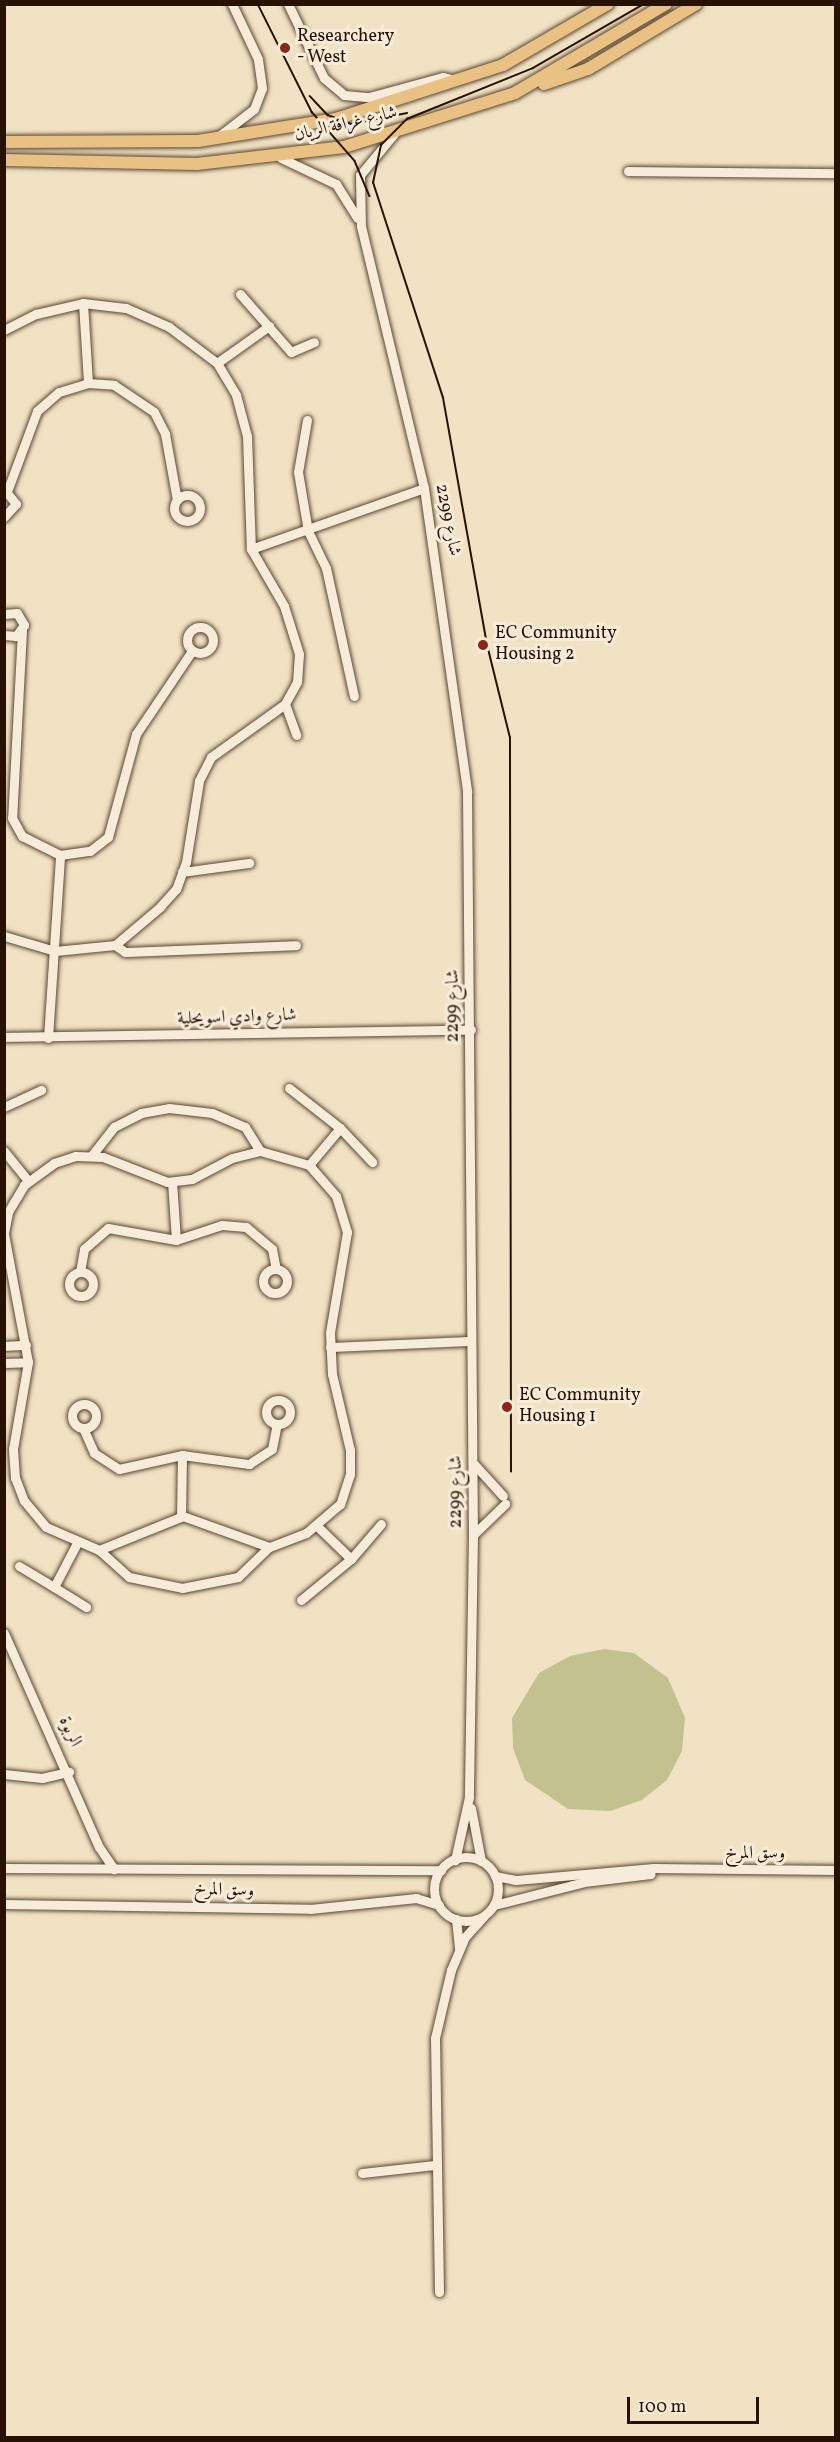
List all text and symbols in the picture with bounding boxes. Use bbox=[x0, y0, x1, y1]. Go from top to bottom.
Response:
place label: Researchery - West bbox=[297, 27, 394, 70]
marker: Researchery - West bbox=[278, 41, 292, 55]
street label: شارع غرافة الريان bbox=[293, 103, 399, 147]
street label: شارع 2299 bbox=[429, 482, 465, 558]
place label: EC Community Housing 2 bbox=[495, 624, 617, 666]
marker: EC Community Housing 2 bbox=[476, 638, 490, 652]
street label: شارع 2299 bbox=[443, 970, 465, 1042]
street label: شارع وادي اسويحلية bbox=[177, 1005, 297, 1031]
place label: EC Community Housing 1 bbox=[519, 1386, 641, 1428]
marker: EC Community Housing 1 bbox=[500, 1400, 514, 1414]
street label: شارع 2299 bbox=[446, 1456, 468, 1528]
street label: الربوة bbox=[53, 1713, 85, 1751]
street label: وسق المرخ bbox=[725, 1843, 785, 1865]
street label: وسق المرخ bbox=[193, 1879, 255, 1903]
scale bar bbox=[630, 2385, 762, 2423]
text: 100 m bbox=[638, 2395, 687, 2420]

